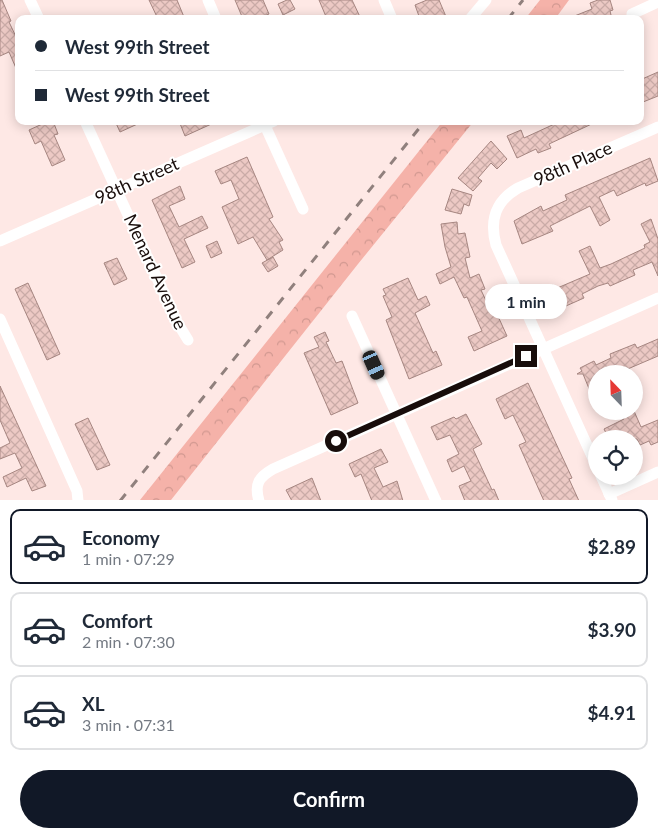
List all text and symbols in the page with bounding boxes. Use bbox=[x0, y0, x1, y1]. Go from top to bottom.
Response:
text: West 99th Street bbox=[65, 35, 210, 58]
text: West 99th Street bbox=[65, 83, 210, 106]
street label: 98th Place bbox=[530, 136, 615, 190]
street label: 98th Street bbox=[91, 152, 182, 208]
street label: Menard Avenue bbox=[120, 210, 192, 333]
callout: 1 min bbox=[485, 284, 567, 318]
text: 1 min bbox=[506, 292, 546, 311]
route end bbox=[515, 345, 537, 367]
car bbox=[361, 348, 386, 382]
north arrow bbox=[588, 365, 642, 420]
map controls bbox=[588, 365, 643, 485]
route start bbox=[325, 430, 347, 452]
button: locate bbox=[588, 430, 643, 485]
icon: car bbox=[22, 524, 67, 569]
text: Economy bbox=[82, 526, 160, 549]
text: $2.89 bbox=[587, 535, 636, 558]
text: 1 min · 07:29 bbox=[82, 549, 175, 568]
icon: car bbox=[22, 607, 67, 652]
text: Comfort bbox=[82, 609, 153, 632]
text: $3.90 bbox=[587, 618, 636, 641]
text: 2 min · 07:30 bbox=[82, 632, 175, 651]
icon: car bbox=[22, 690, 67, 735]
text: XL bbox=[82, 692, 105, 715]
text: $4.91 bbox=[587, 701, 636, 724]
text: 3 min · 07:31 bbox=[82, 715, 175, 734]
button: Confirm bbox=[20, 770, 638, 828]

